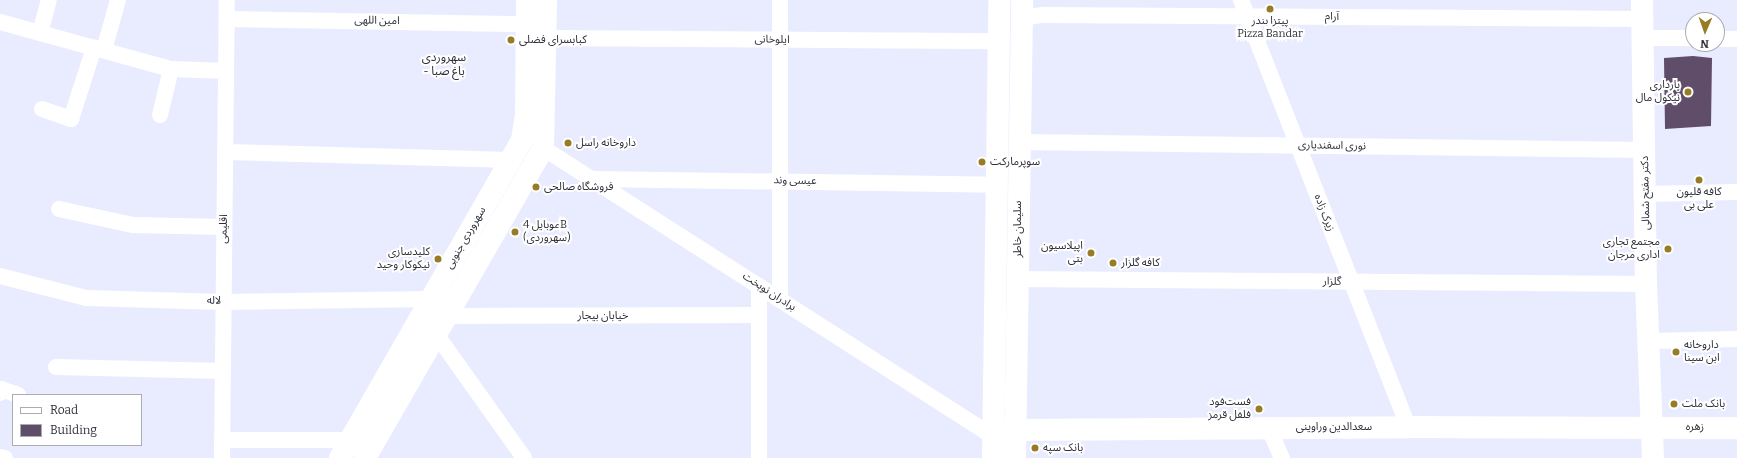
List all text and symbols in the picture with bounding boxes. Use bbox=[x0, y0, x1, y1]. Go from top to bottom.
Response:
marker: پیتزا بندر Pizza Bandar bbox=[1265, 4, 1275, 14]
street label: آرام bbox=[1325, 10, 1339, 24]
north arrow bbox=[1685, 12, 1725, 52]
street label: امین اللهی bbox=[354, 14, 400, 28]
place label: پیتزا بندر Pizza Bandar bbox=[1237, 15, 1303, 41]
place label: کبابسرای فضلی bbox=[519, 33, 587, 47]
street label: ایلوخانی bbox=[754, 33, 790, 47]
marker: کبابسرای فضلی bbox=[506, 35, 516, 45]
text: N bbox=[1700, 37, 1709, 50]
district label: سهروردی - باغ صبا bbox=[422, 51, 466, 79]
place label: بارداری نیکول مال bbox=[1636, 79, 1680, 105]
marker: بارداری نیکول مال bbox=[1683, 87, 1693, 97]
place label: داروخانه راسل bbox=[576, 136, 636, 150]
marker: داروخانه راسل bbox=[563, 138, 573, 148]
street label: نوری اسفندیاری bbox=[1298, 139, 1366, 153]
place label: سوپرمارکت bbox=[990, 155, 1040, 169]
street label: دکتر مفتح شمالی bbox=[1639, 156, 1653, 230]
marker: سوپرمارکت bbox=[977, 157, 987, 167]
street label: عیسی وند bbox=[773, 174, 817, 188]
marker: کافه قلیون علی بی bbox=[1694, 175, 1704, 185]
place label: فروشگاه صالحی bbox=[544, 180, 613, 194]
marker: فروشگاه صالحی bbox=[531, 182, 541, 192]
place label: کافه قلیون علی بی bbox=[1676, 186, 1722, 212]
street label: زیرک زاده bbox=[1311, 193, 1337, 233]
street label: سلیمان خاطر bbox=[1011, 201, 1025, 257]
street label: سهروردی جنوبی bbox=[443, 205, 489, 271]
street label: اقلیمی bbox=[217, 214, 231, 244]
place label: موبایل 4B (سهروردی) bbox=[523, 219, 571, 245]
marker: موبایل 4B (سهروردی) bbox=[510, 227, 520, 237]
place label: مجتمع تجاری اداری مرجان bbox=[1603, 236, 1660, 262]
place label: اپیلاسیون بتی bbox=[1041, 240, 1083, 266]
marker: مجتمع تجاری اداری مرجان bbox=[1663, 244, 1673, 254]
place label: کلیدسازی نیکوکار وحید bbox=[377, 246, 430, 272]
marker: اپیلاسیون بتی bbox=[1086, 248, 1096, 258]
marker: کلیدسازی نیکوکار وحید bbox=[433, 254, 443, 264]
place label: کافه گلزار bbox=[1121, 256, 1160, 270]
marker: کافه گلزار bbox=[1108, 258, 1118, 268]
street label: برادران نوبخت bbox=[740, 270, 798, 314]
street label: گلزار bbox=[1323, 275, 1341, 289]
street label: لاله bbox=[207, 294, 221, 308]
street label: خیابان بیجار bbox=[578, 309, 628, 323]
place label: داروخانه ابن سینا bbox=[1684, 339, 1720, 365]
marker: داروخانه ابن سینا bbox=[1671, 347, 1681, 357]
legend bbox=[12, 394, 142, 446]
place label: فست‌فود فلفل قرمز bbox=[1208, 396, 1251, 422]
place label: بانک ملت bbox=[1682, 397, 1725, 411]
marker: بانک ملت bbox=[1669, 399, 1679, 409]
text: Road bbox=[50, 403, 78, 417]
marker: فست‌فود فلفل قرمز bbox=[1254, 404, 1264, 414]
street label: سعدالدین وراوینی bbox=[1296, 420, 1372, 434]
street label: زهره bbox=[1686, 420, 1704, 434]
text: Building bbox=[50, 423, 97, 437]
place label: بانک سپه bbox=[1043, 441, 1083, 455]
marker: بانک سپه bbox=[1030, 443, 1040, 453]

